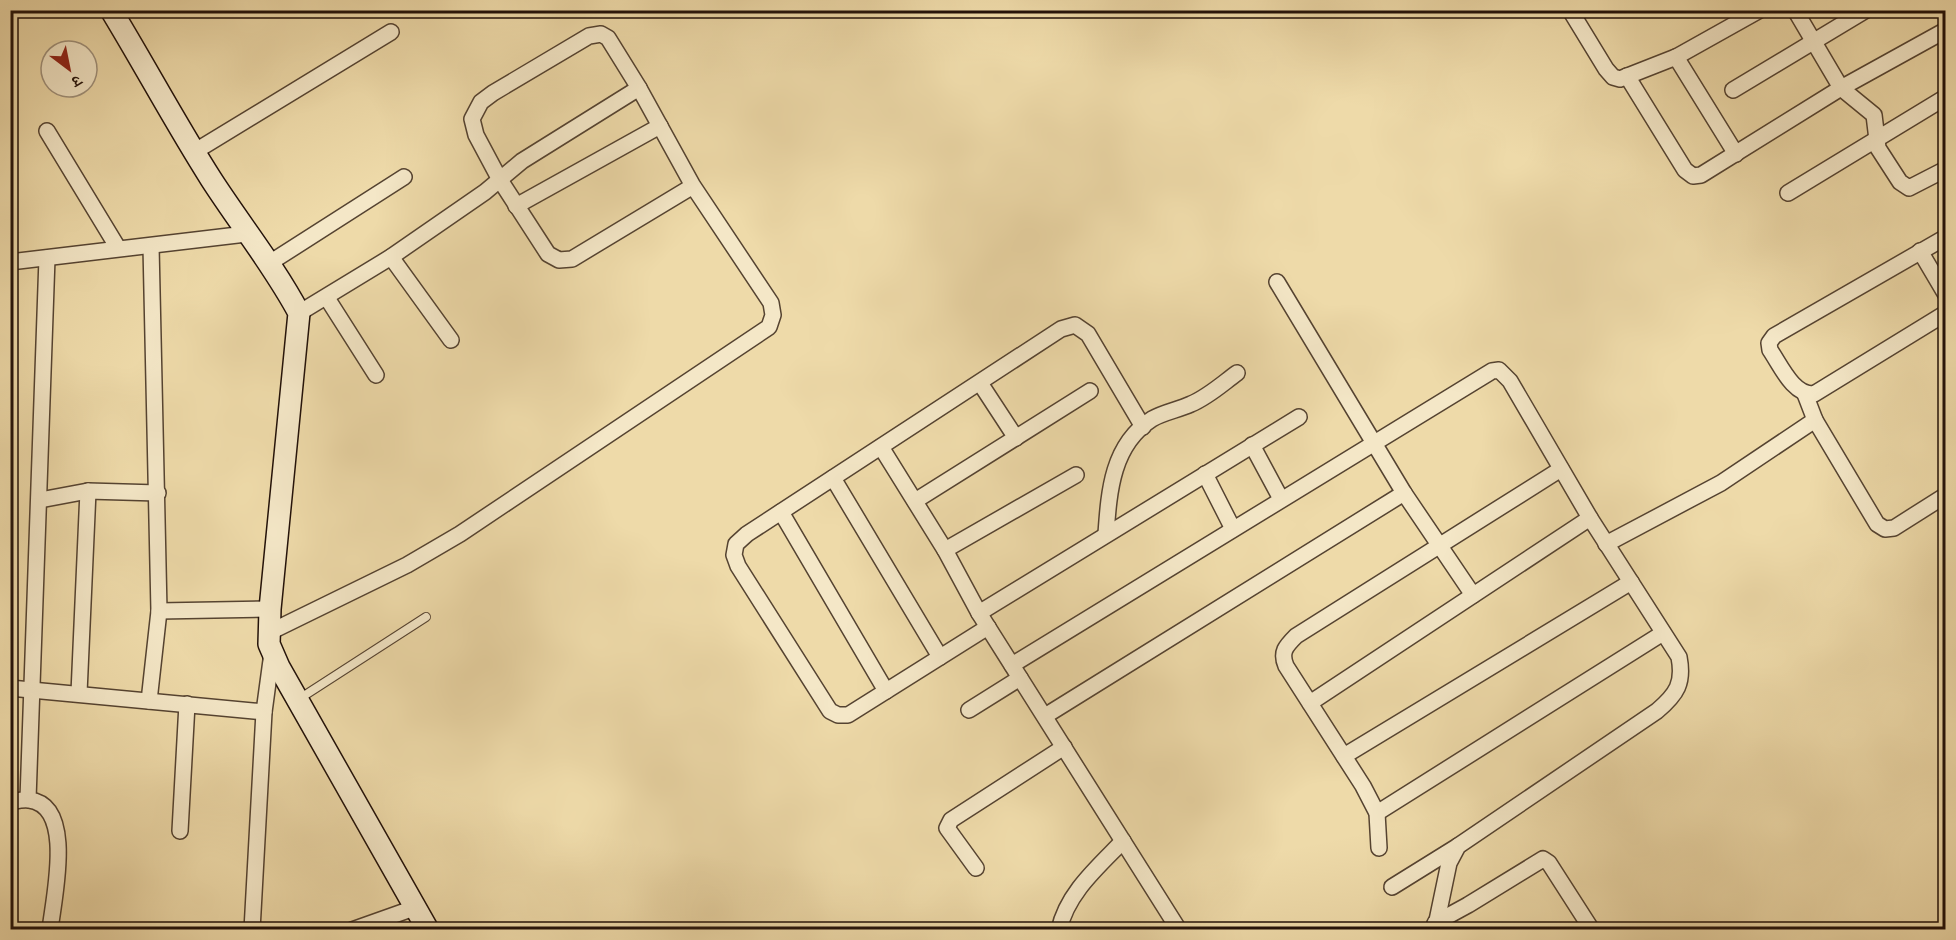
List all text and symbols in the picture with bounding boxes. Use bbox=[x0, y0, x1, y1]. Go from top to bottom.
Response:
north arrow bbox=[39, 39, 99, 99]
text: उ bbox=[66, 69, 87, 93]

